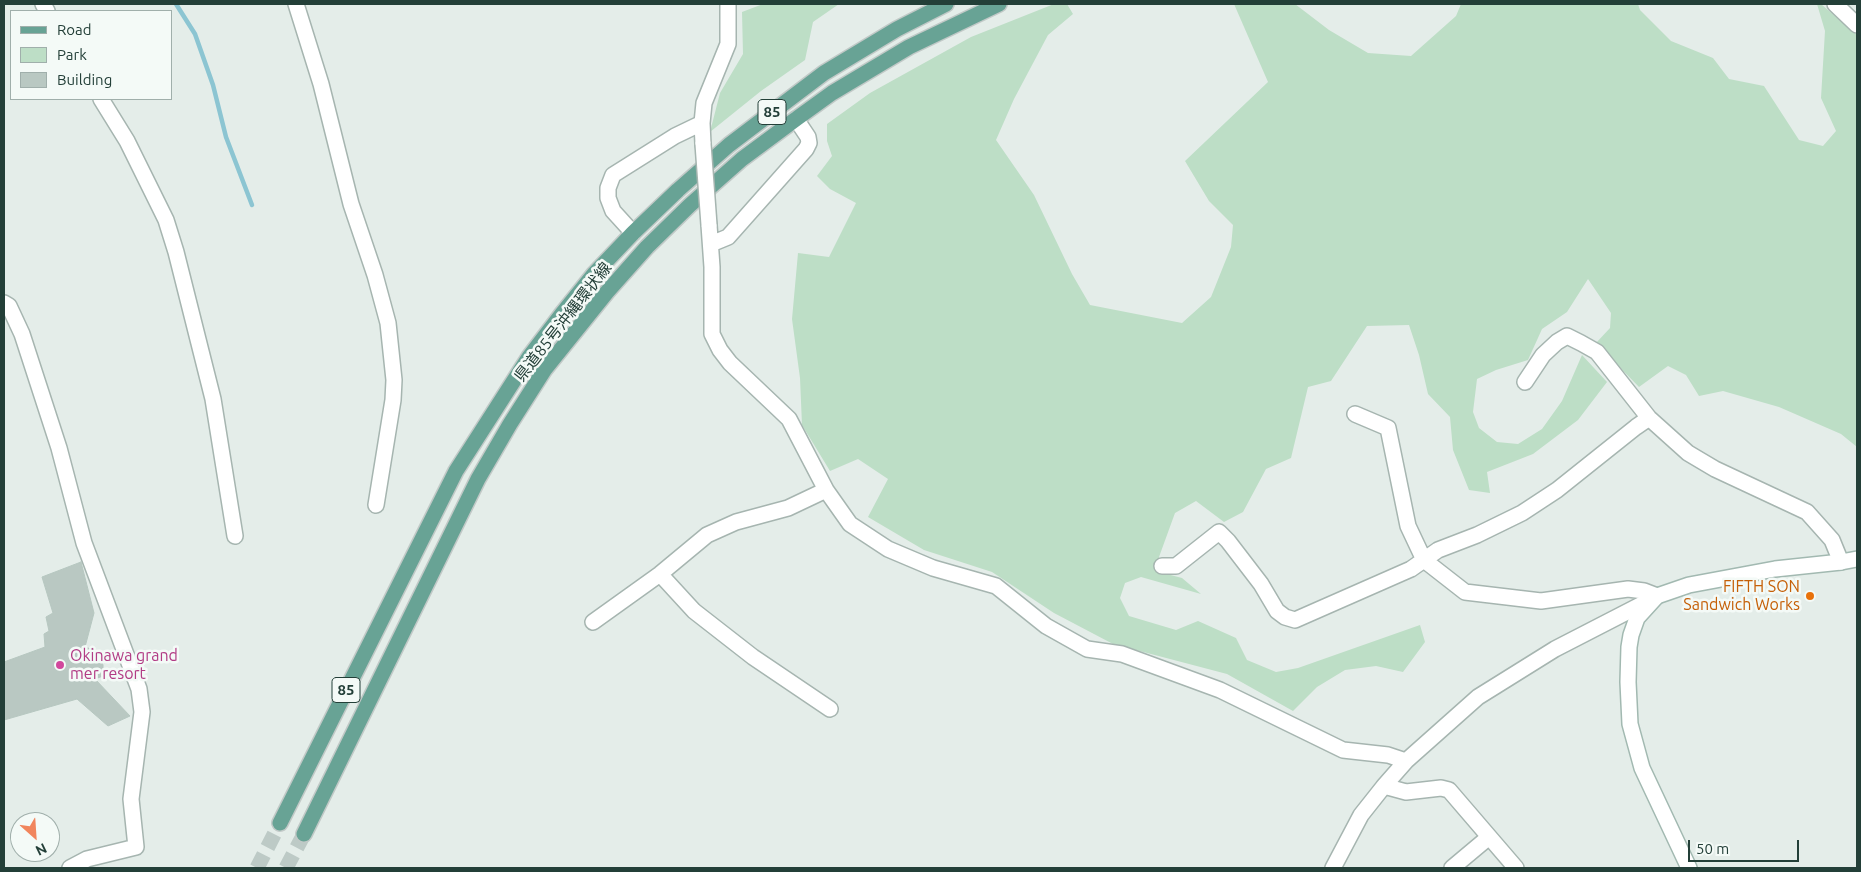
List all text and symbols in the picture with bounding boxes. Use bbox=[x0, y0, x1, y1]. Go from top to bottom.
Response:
legend bbox=[10, 10, 172, 100]
text: Road bbox=[57, 21, 92, 38]
text: Park bbox=[57, 46, 87, 63]
text: Building bbox=[57, 71, 112, 88]
road number: 85 bbox=[758, 100, 786, 124]
street label: 県道85号沖縄環状線 bbox=[510, 259, 616, 385]
place label: FIFTH SON Sandwich Works bbox=[1683, 577, 1800, 615]
marker: FIFTH SON Sandwich Works bbox=[1804, 590, 1816, 602]
place label: Okinawa grand mer resort bbox=[70, 646, 178, 684]
marker: Okinawa grand mer resort bbox=[54, 659, 66, 671]
road number: 85 bbox=[332, 678, 360, 702]
north arrow bbox=[10, 812, 60, 862]
scale bar bbox=[1691, 830, 1802, 862]
text: N bbox=[33, 840, 49, 859]
text: 50 m bbox=[1696, 840, 1729, 857]

